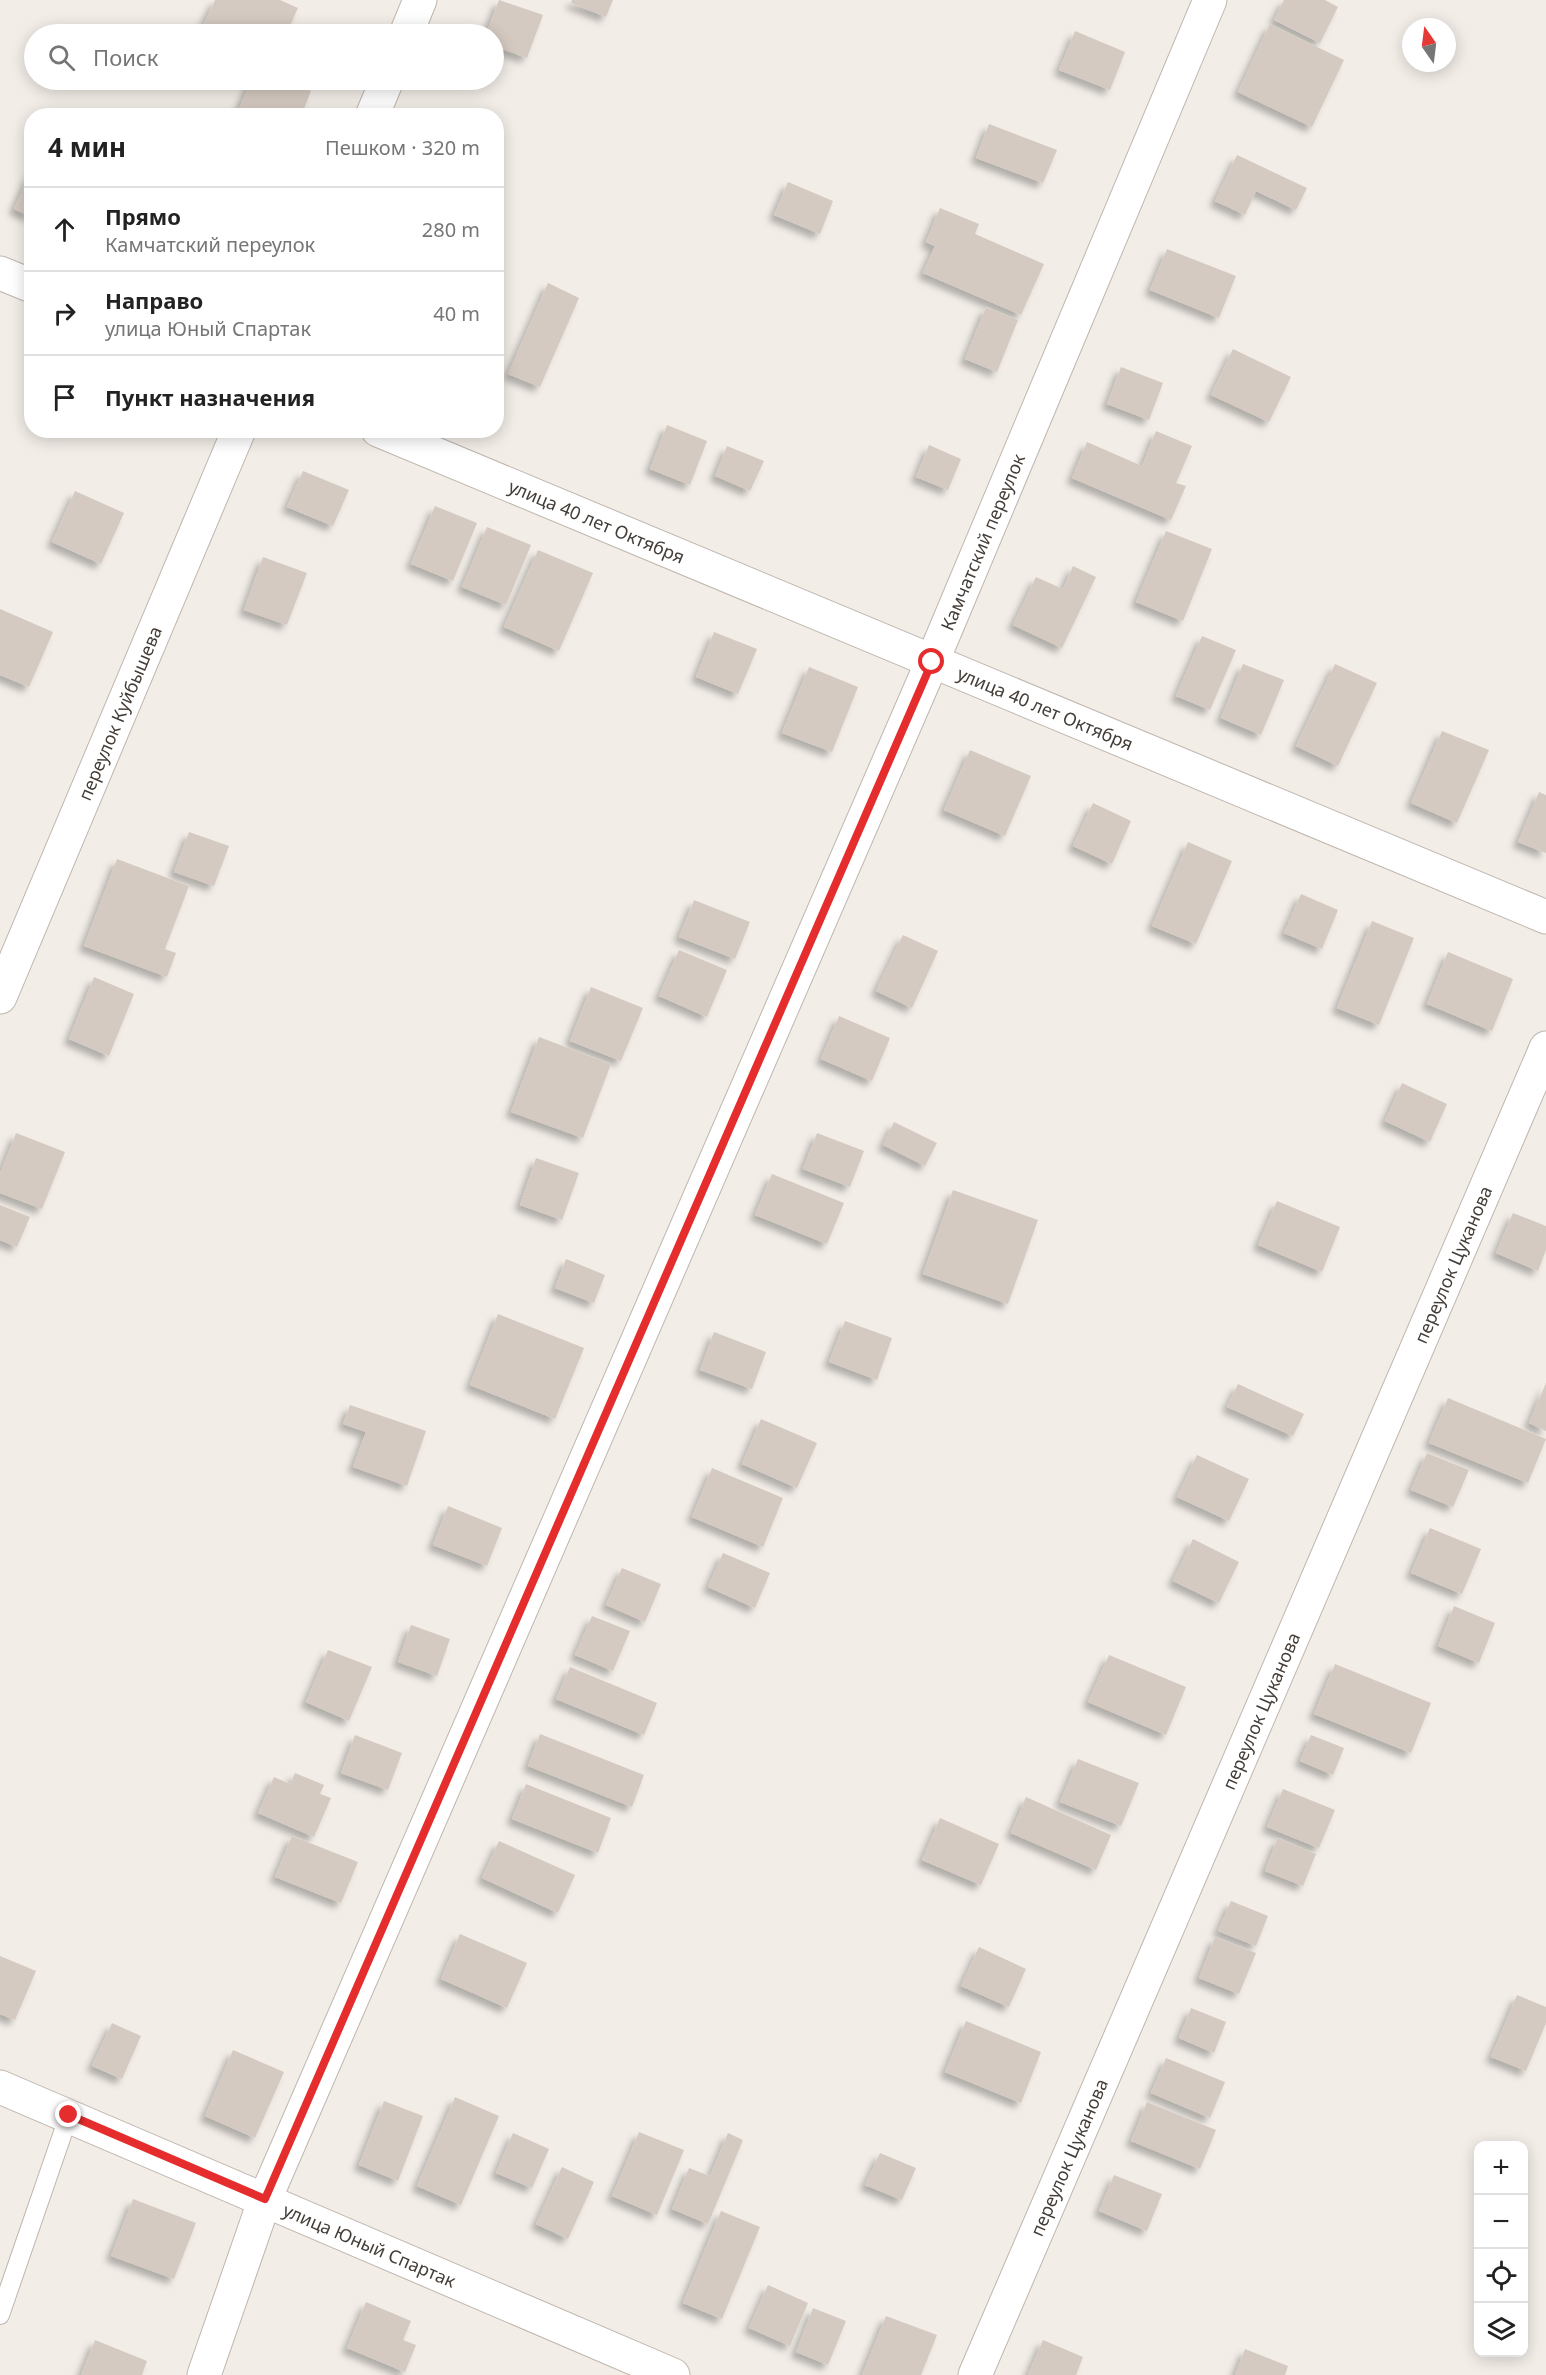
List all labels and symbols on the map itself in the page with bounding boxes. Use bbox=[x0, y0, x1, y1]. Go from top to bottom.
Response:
north arrow bbox=[1402, 18, 1456, 72]
street label: Камчатский переулок bbox=[935, 450, 1030, 634]
street label: улица 40 лет Октября bbox=[505, 474, 688, 569]
street label: переулок Куйбышева bbox=[72, 622, 167, 804]
route start bbox=[918, 648, 944, 674]
street label: улица 40 лет Октября bbox=[954, 661, 1137, 756]
street label: переулок Цуканова bbox=[1408, 1182, 1497, 1347]
street label: переулок Цуканова bbox=[1216, 1628, 1305, 1793]
street label: переулок Цуканова bbox=[1024, 2075, 1113, 2240]
route end bbox=[55, 2101, 81, 2127]
street label: улица Юный Спартак bbox=[280, 2198, 460, 2293]

